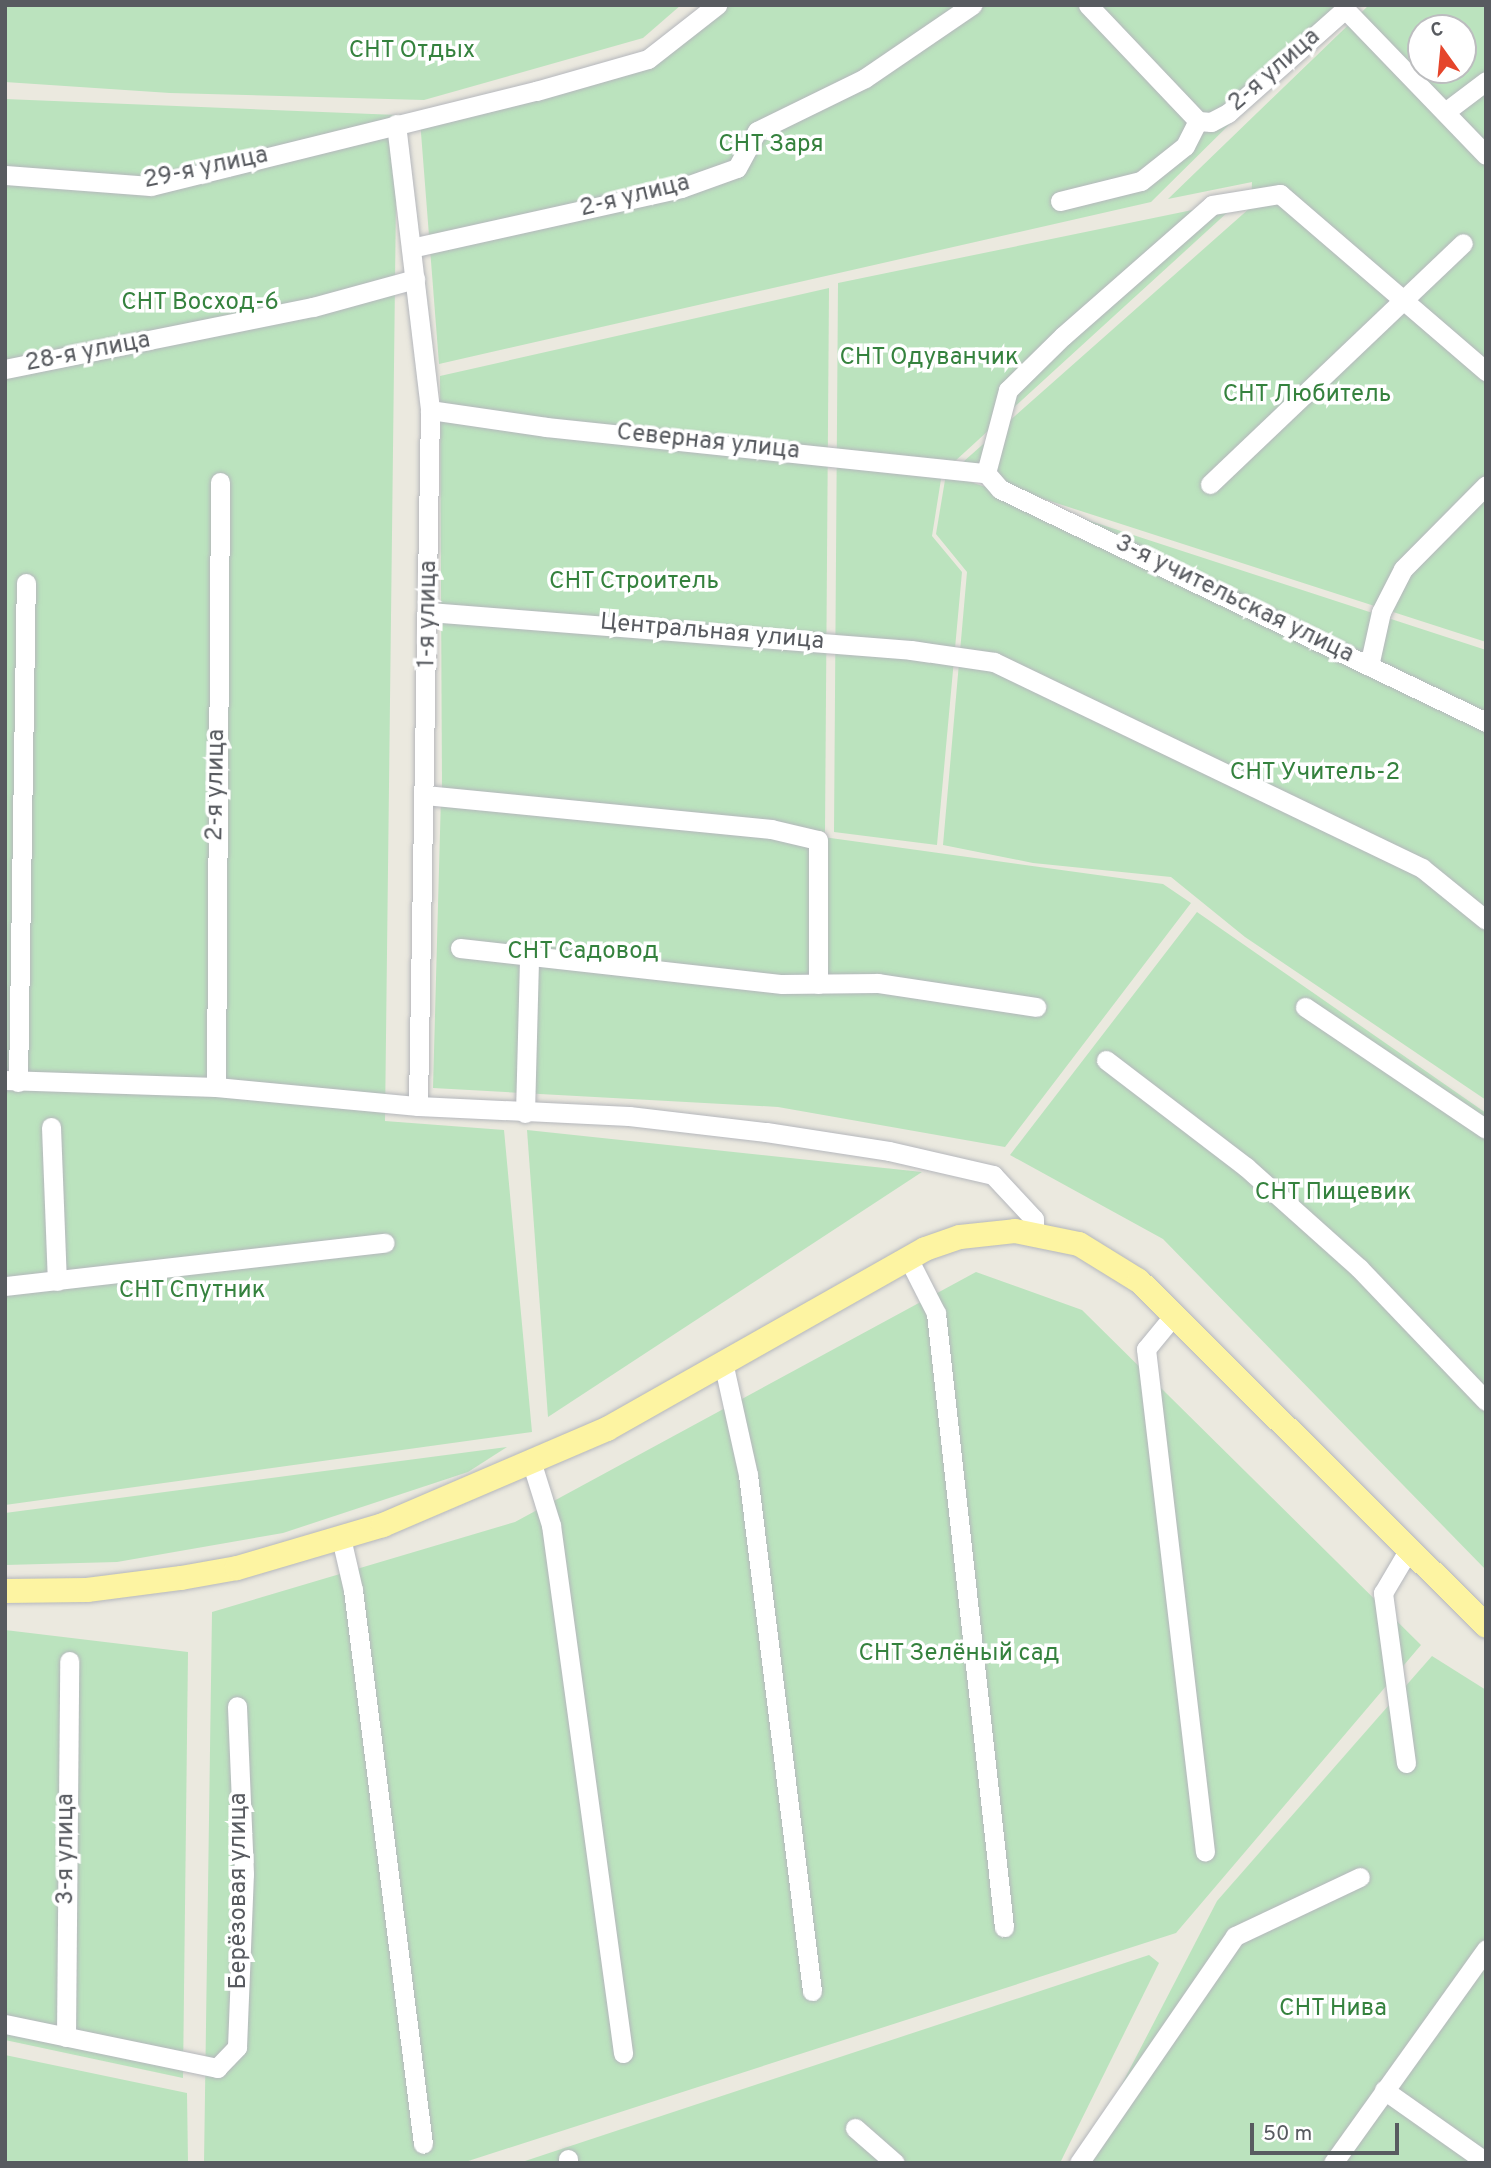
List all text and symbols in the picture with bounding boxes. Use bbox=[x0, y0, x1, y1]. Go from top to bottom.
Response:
north arrow bbox=[1407, 14, 1477, 84]
text: С bbox=[1428, 17, 1446, 44]
street label: 2-я улица bbox=[1223, 23, 1327, 119]
park label: СНТ Отдых bbox=[348, 38, 476, 66]
park label: СНТ Заря bbox=[718, 132, 824, 160]
street label: 29-я улица bbox=[141, 142, 271, 196]
street label: 2-я улица bbox=[577, 169, 693, 225]
park label: СНТ Восход-6 bbox=[121, 290, 279, 318]
street label: 28-я улица bbox=[23, 327, 153, 379]
park label: СНТ Одуванчик bbox=[839, 345, 1019, 373]
park label: СНТ Любитель bbox=[1222, 382, 1392, 410]
street label: Северная улица bbox=[615, 419, 801, 467]
street label: 3-я учительская улица bbox=[1110, 530, 1358, 670]
street label: 1-я улица bbox=[414, 560, 444, 668]
park label: СНТ Строитель bbox=[549, 569, 719, 597]
street label: Центральная улица bbox=[599, 609, 825, 657]
street label: 2-я улица bbox=[202, 729, 232, 841]
park label: СНТ Учитель-2 bbox=[1229, 760, 1401, 788]
park label: СНТ Садовод bbox=[507, 939, 659, 967]
park label: СНТ Пищевик bbox=[1254, 1180, 1412, 1208]
park label: СНТ Спутник bbox=[118, 1278, 266, 1306]
park label: СНТ Зелёный сад bbox=[858, 1641, 1060, 1669]
street label: 3-я улица bbox=[53, 1793, 81, 1905]
street label: Берёзовая улица bbox=[226, 1793, 254, 1989]
park label: СНТ Нива bbox=[1279, 1996, 1387, 2024]
scale bar bbox=[1253, 2108, 1402, 2152]
text: 50 m bbox=[1263, 2121, 1312, 2148]

